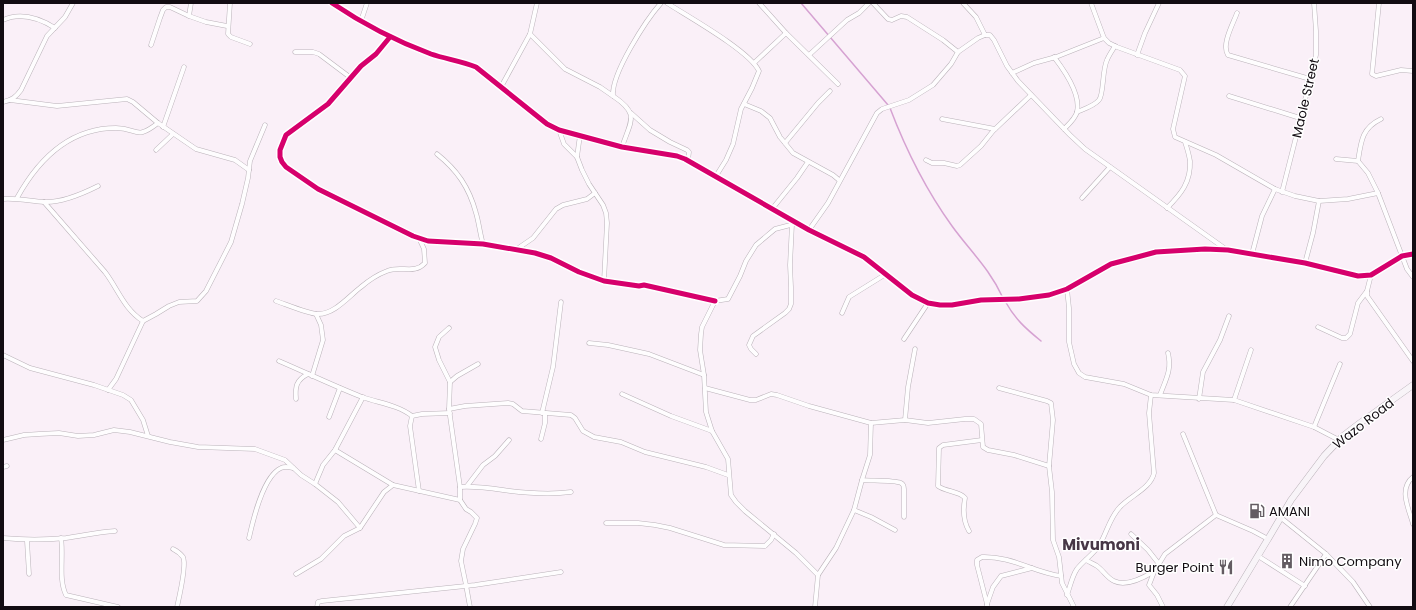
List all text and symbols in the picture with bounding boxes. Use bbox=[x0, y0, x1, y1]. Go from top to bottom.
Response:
street label: Maole Street bbox=[1287, 56, 1324, 140]
street label: Wazo Road bbox=[1329, 393, 1398, 453]
fuel station icon: AMANI bbox=[1248, 502, 1266, 520]
place label: AMANI bbox=[1269, 502, 1310, 521]
district label: Mivumoni bbox=[1062, 534, 1140, 555]
building icon: Nimo Company bbox=[1278, 552, 1296, 570]
place label: Nimo Company bbox=[1299, 552, 1402, 571]
place label: Burger Point bbox=[1136, 558, 1214, 577]
restaurant icon: Burger Point bbox=[1217, 558, 1235, 576]

